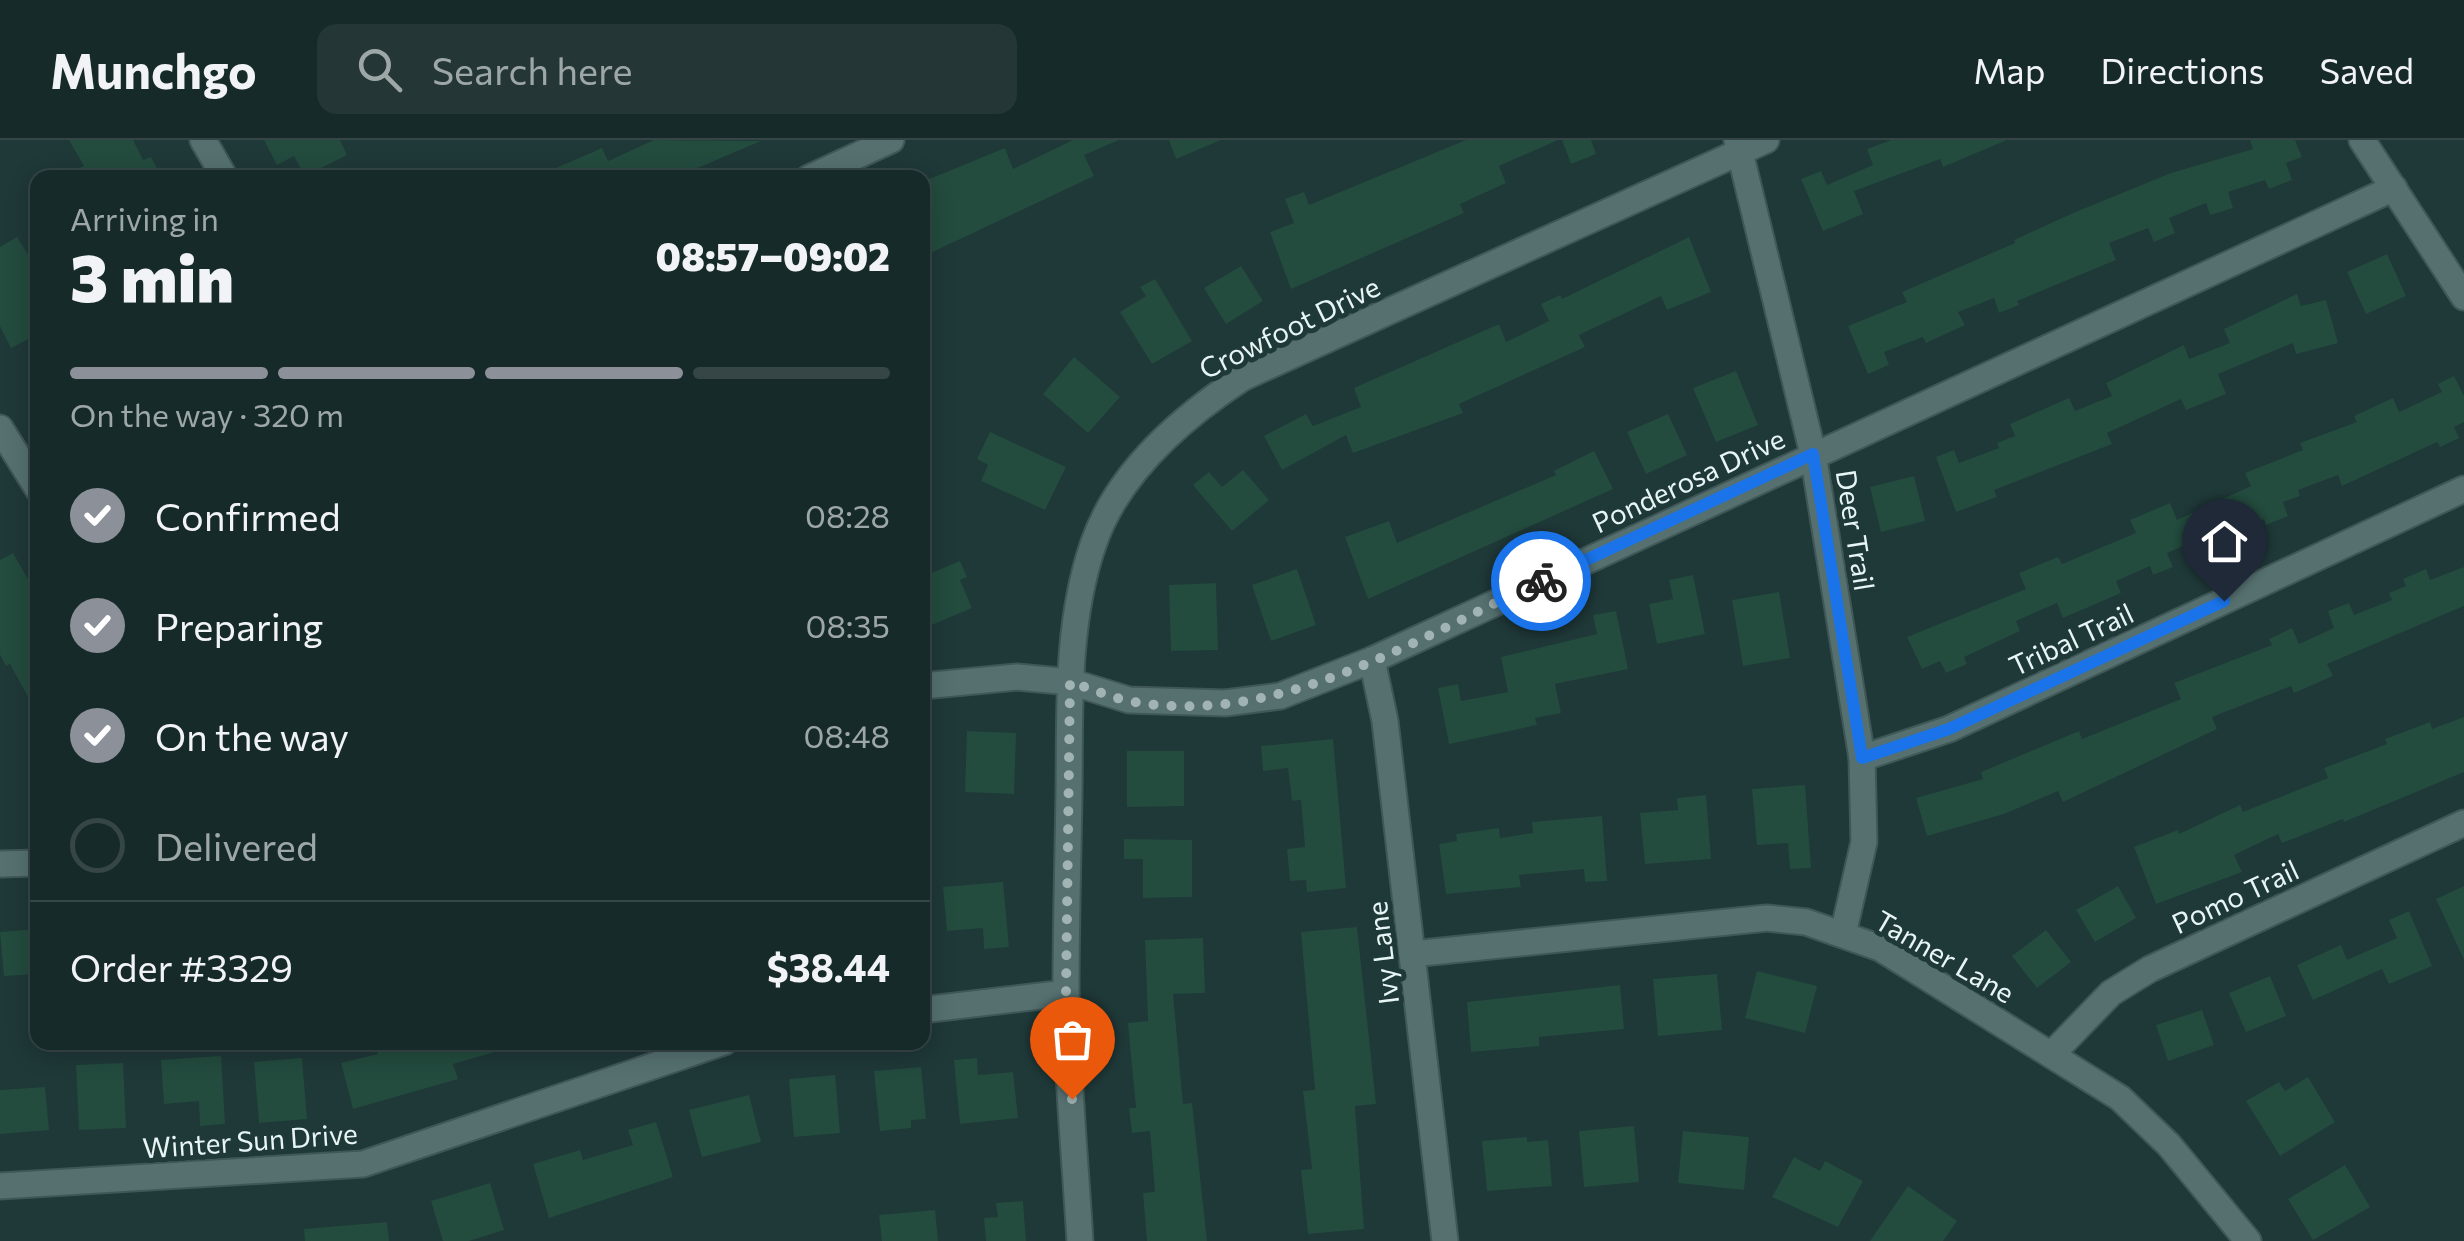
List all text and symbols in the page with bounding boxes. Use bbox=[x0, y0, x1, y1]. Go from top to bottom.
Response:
search box bbox=[317, 24, 1017, 114]
text: Munchgo bbox=[50, 40, 257, 99]
icon: search bbox=[352, 42, 407, 97]
text: Search here bbox=[432, 46, 633, 93]
text: Map bbox=[1973, 48, 2045, 91]
text: Directions bbox=[2100, 48, 2265, 91]
text: Saved bbox=[2320, 48, 2414, 91]
text: Arriving in bbox=[70, 198, 219, 238]
text: 08:57–09:02 bbox=[656, 232, 890, 279]
text: 3 min bbox=[70, 236, 234, 315]
street label: Crowfoot Drive bbox=[1193, 269, 1385, 385]
text: On the way · 320 m bbox=[70, 394, 344, 434]
street label: Ponderosa Drive bbox=[1586, 421, 1790, 539]
street label: Deer Trail bbox=[1830, 467, 1882, 593]
icon: check bbox=[70, 488, 125, 543]
text: Confirmed bbox=[155, 492, 341, 539]
text: 08:28 bbox=[805, 495, 890, 535]
pin bbox=[2182, 499, 2267, 602]
icon: home bbox=[2197, 514, 2252, 569]
courier bbox=[1491, 531, 1591, 631]
icon: bike bbox=[1514, 554, 1569, 609]
street label: Tribal Trail bbox=[2003, 595, 2139, 683]
icon: check bbox=[70, 598, 125, 653]
text: Preparing bbox=[155, 602, 323, 649]
text: 08:35 bbox=[806, 605, 890, 645]
icon: check bbox=[70, 708, 125, 763]
text: On the way bbox=[155, 712, 349, 759]
text: 08:48 bbox=[804, 715, 890, 755]
text: Delivered bbox=[155, 822, 318, 869]
street label: Pomo Trail bbox=[2166, 852, 2304, 940]
street label: Ivy Lane bbox=[1359, 900, 1405, 1006]
street label: Tanner Lane bbox=[1869, 903, 2021, 1009]
text: Order #3329 bbox=[70, 943, 293, 990]
text: $38.44 bbox=[767, 943, 890, 990]
pin bbox=[1030, 997, 1115, 1100]
icon: bag bbox=[1045, 1012, 1100, 1067]
street label: Winter Sun Drive bbox=[141, 1116, 359, 1164]

